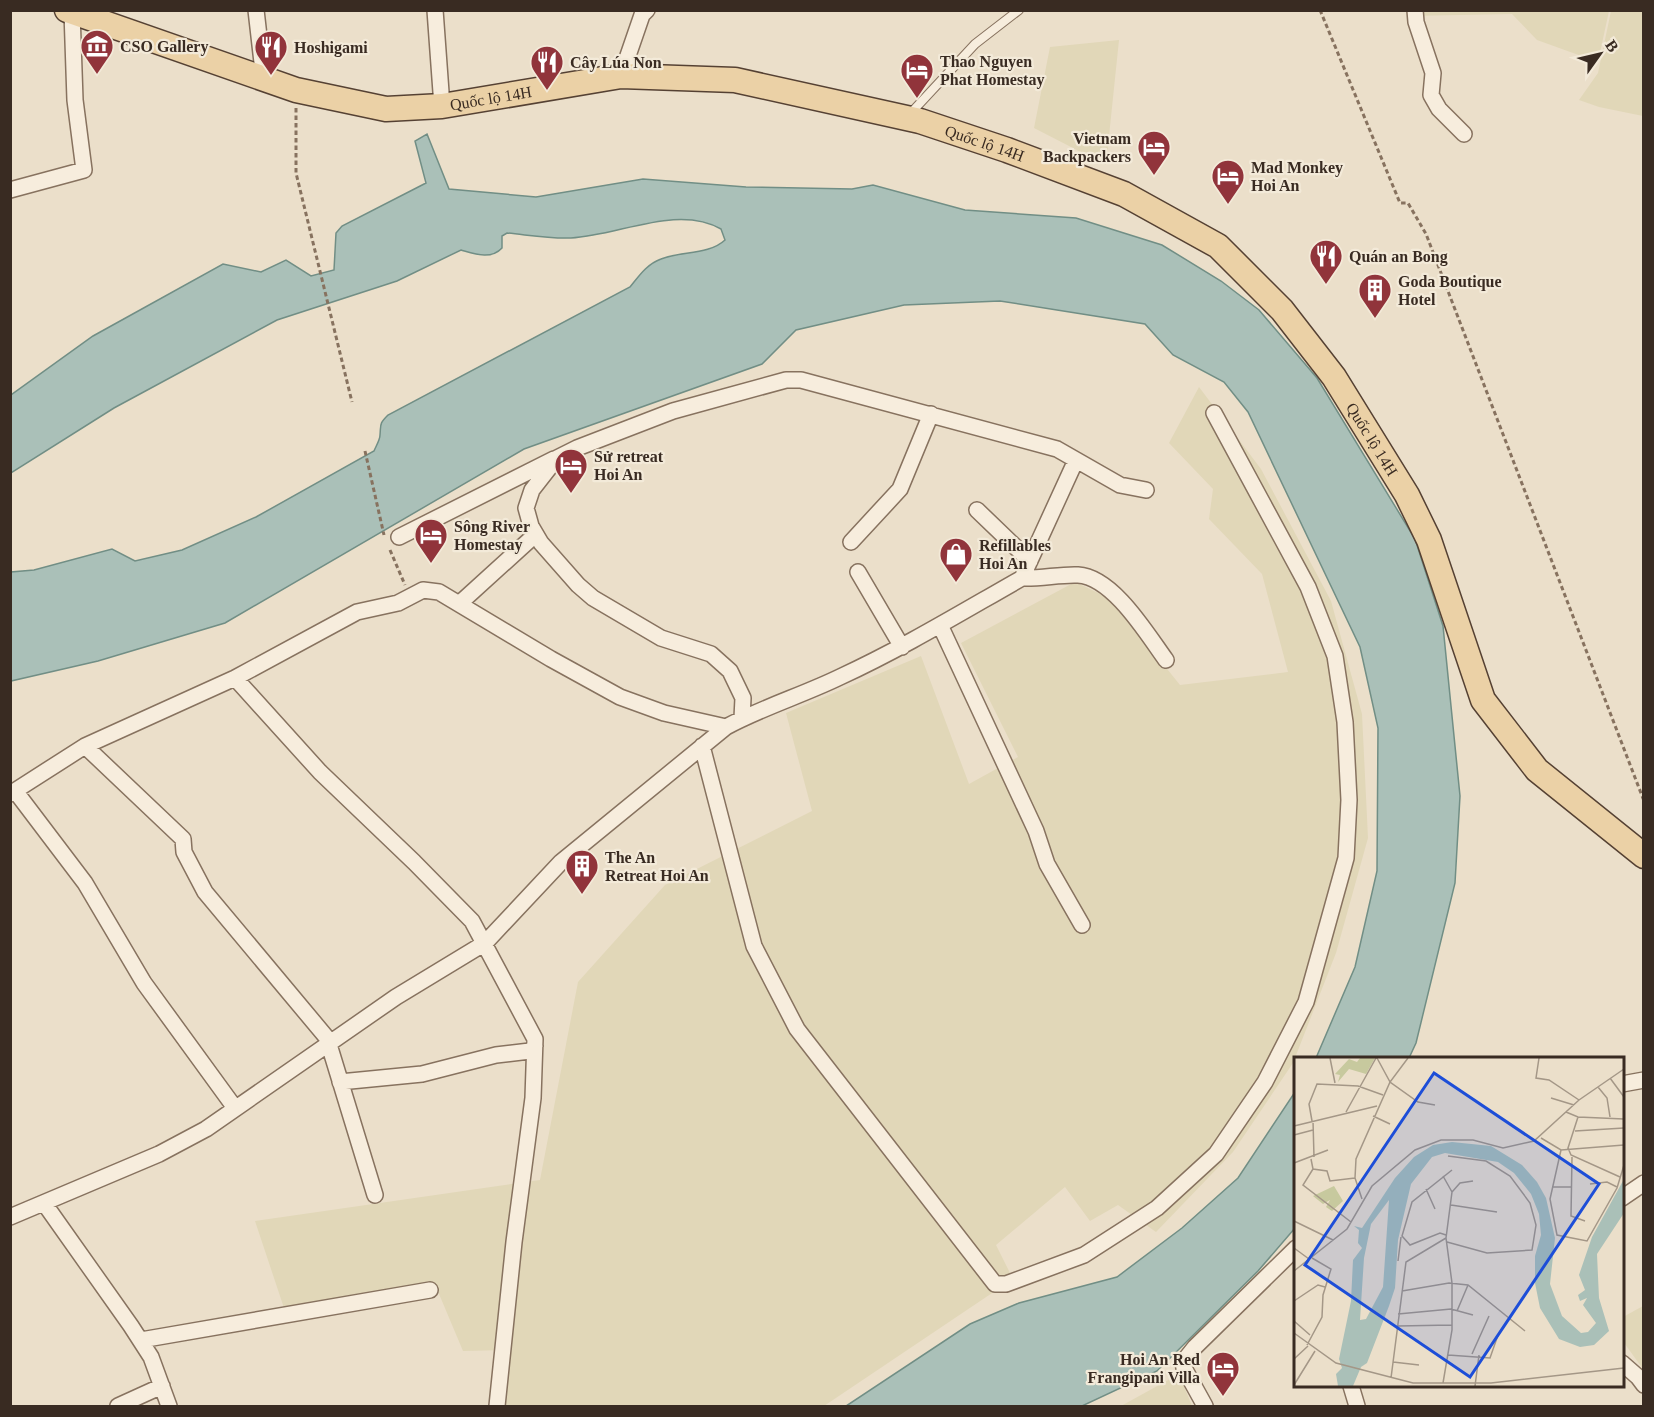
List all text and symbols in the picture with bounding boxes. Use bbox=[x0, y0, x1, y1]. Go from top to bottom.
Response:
north arrow bbox=[1570, 24, 1630, 84]
museum icon: CSO Gallery bbox=[79, 28, 115, 75]
restaurant icon: Hoshigami bbox=[253, 29, 289, 76]
text: B bbox=[1602, 37, 1622, 55]
place label: CSO Gallery bbox=[120, 38, 208, 56]
place label: Hoshigami bbox=[294, 39, 368, 57]
restaurant icon: Cây Lúa Non bbox=[529, 44, 565, 91]
hotel icon: Thao Nguyen Phat Homestay bbox=[899, 52, 935, 99]
place label: Thao Nguyen Phat Homestay bbox=[940, 53, 1044, 89]
place label: Cây Lúa Non bbox=[570, 54, 662, 72]
street label: Quốc lộ 14H bbox=[449, 83, 533, 114]
street label: Quốc lộ 14H bbox=[943, 122, 1027, 165]
hotel icon: Vietnam Backpackers bbox=[1136, 129, 1172, 176]
place label: Vietnam Backpackers bbox=[1043, 130, 1132, 166]
hotel icon: Mad Monkey Hoi An bbox=[1210, 158, 1246, 205]
place label: Mad Monkey Hoi An bbox=[1251, 159, 1343, 194]
restaurant icon: Quán an Bong bbox=[1308, 238, 1344, 285]
place label: Quán an Bong bbox=[1349, 248, 1448, 266]
building icon: Goda Boutique Hotel bbox=[1357, 272, 1393, 319]
place label: Goda Boutique Hotel bbox=[1398, 273, 1502, 308]
street label: Quốc lộ 14H bbox=[1343, 400, 1401, 479]
hotel icon: Sử retreat Hoi An bbox=[553, 447, 589, 494]
place label: Sử retreat Hoi An bbox=[594, 448, 664, 483]
hotel icon: Sông River Homestay bbox=[413, 517, 449, 564]
place label: Sông River Homestay bbox=[454, 518, 530, 554]
shop icon: Refillables Hoi An bbox=[938, 536, 974, 583]
place label: Refillables Hoi An bbox=[979, 537, 1051, 572]
building icon: The An Retreat Hoi An bbox=[564, 848, 600, 895]
place label: The An Retreat Hoi An bbox=[605, 849, 709, 884]
inset map bbox=[1294, 1057, 1624, 1387]
hotel icon: Hoi An Red Frangipani Villa bbox=[1205, 1350, 1241, 1397]
place label: Hoi An Red Frangipani Villa bbox=[1088, 1351, 1200, 1387]

